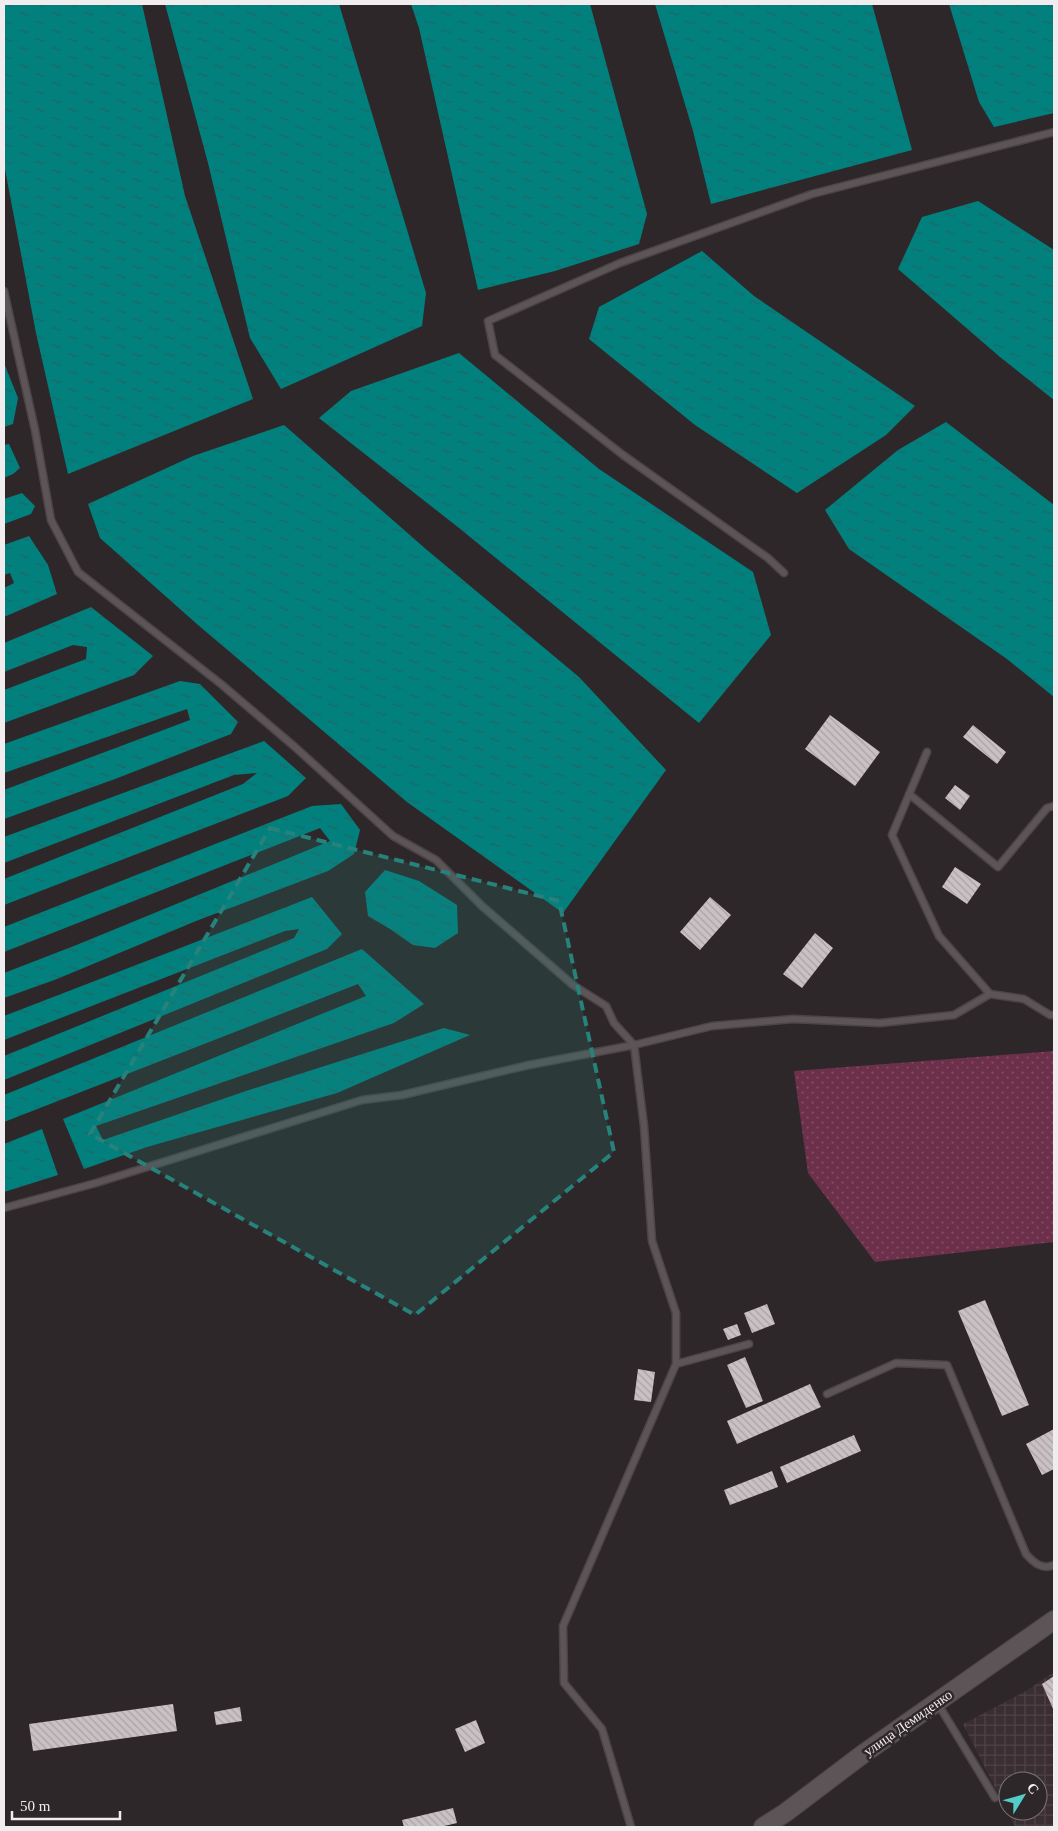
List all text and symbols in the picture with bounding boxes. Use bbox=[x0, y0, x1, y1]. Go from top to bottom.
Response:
street label: улица Демиденко bbox=[861, 1687, 955, 1759]
north arrow bbox=[998, 1771, 1048, 1821]
text: С bbox=[1024, 1780, 1042, 1797]
scale bar bbox=[12, 1788, 120, 1820]
text: 50 m bbox=[20, 1798, 51, 1814]

